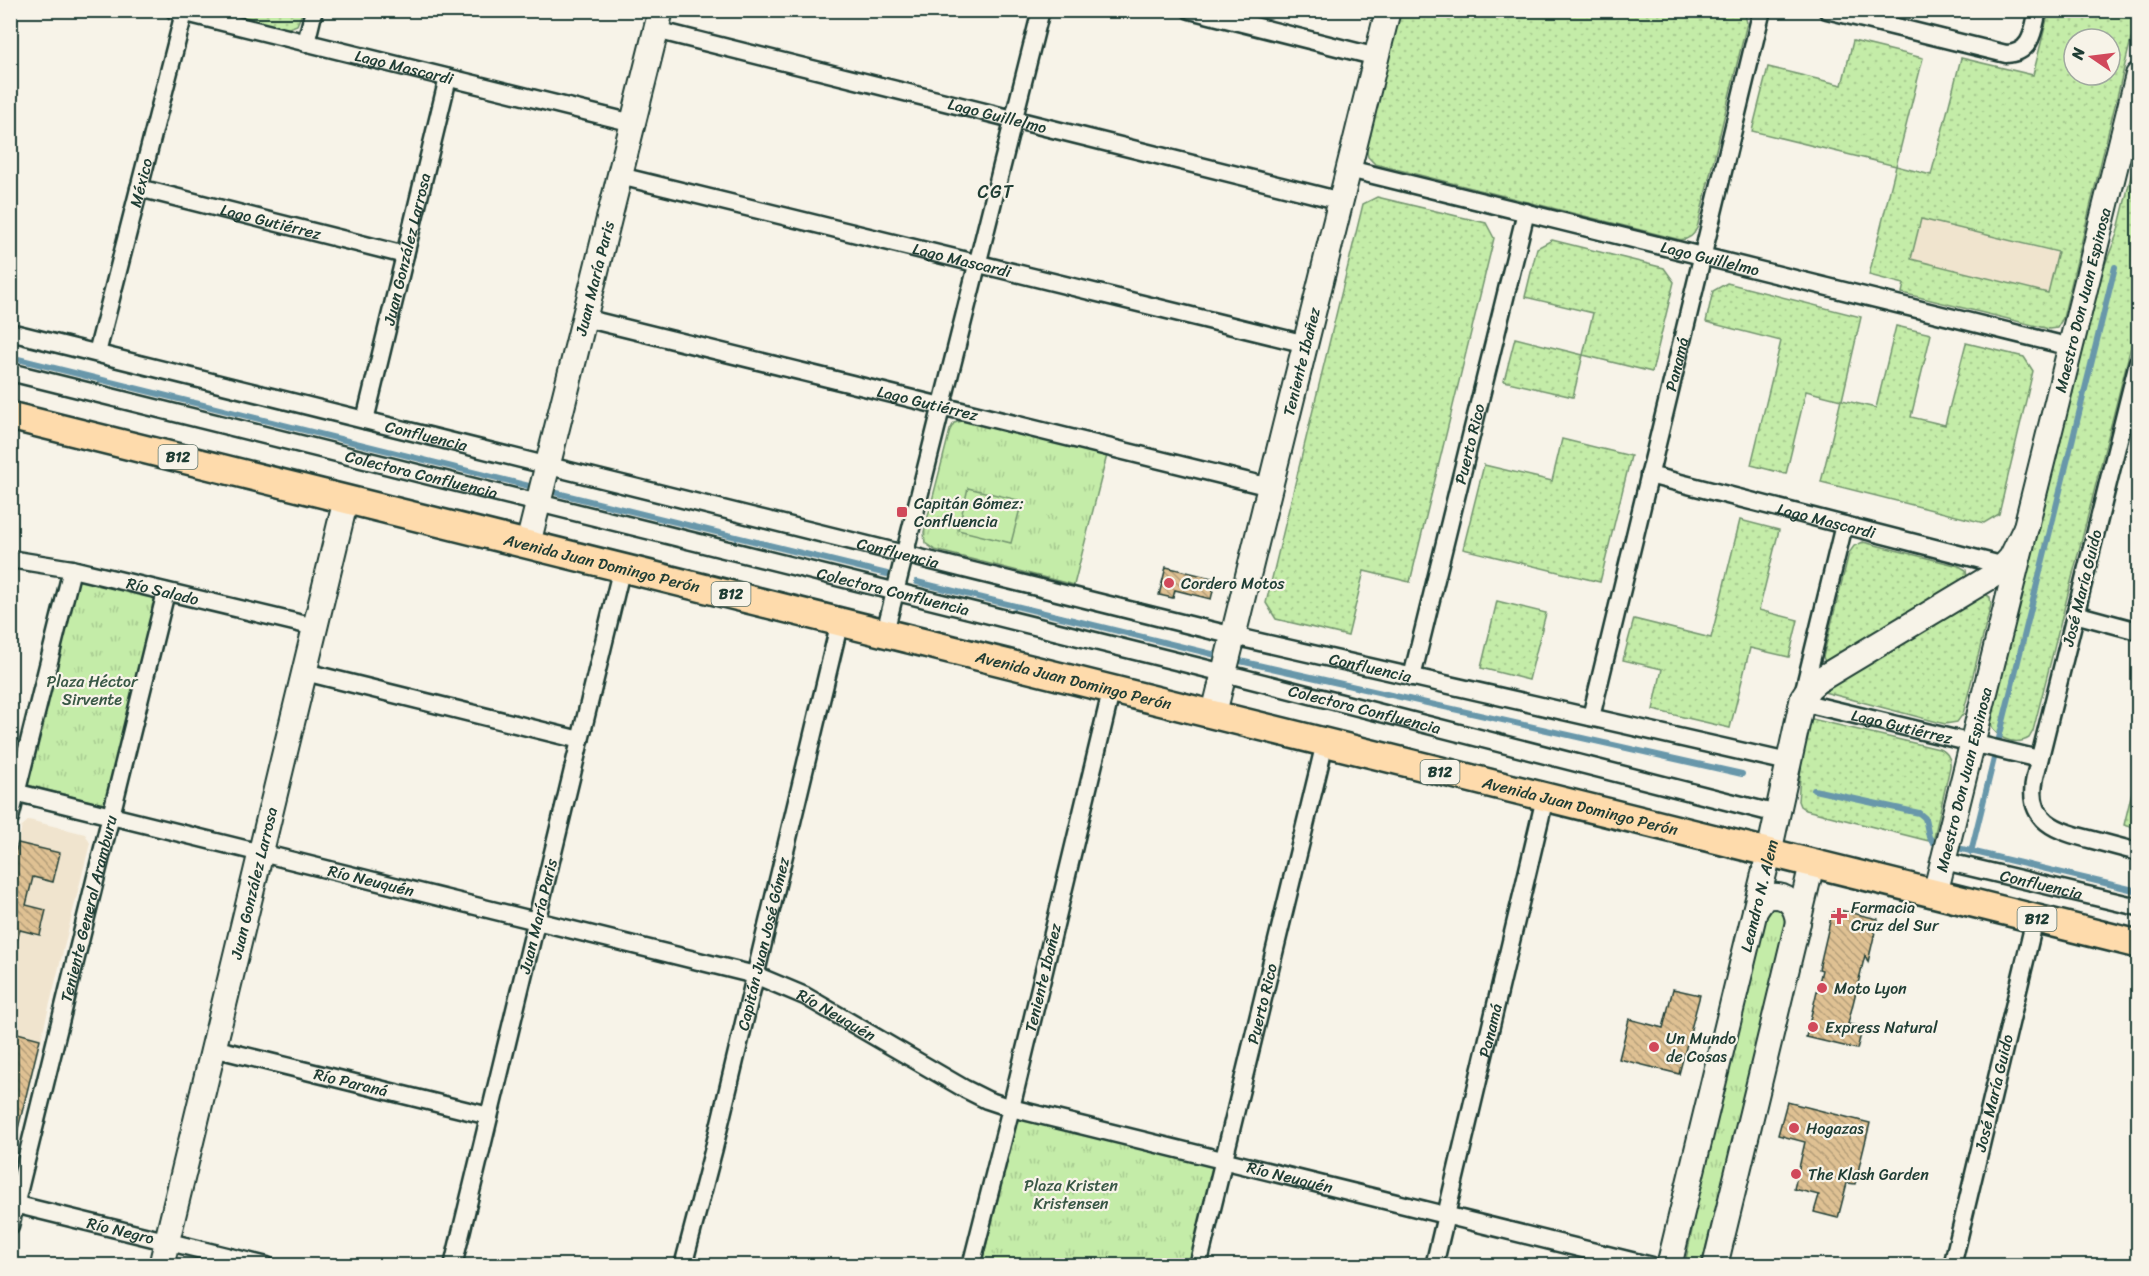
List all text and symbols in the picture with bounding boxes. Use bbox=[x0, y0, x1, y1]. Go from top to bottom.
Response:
north arrow bbox=[2062, 27, 2122, 87]
street label: Lago Mascardi bbox=[352, 41, 457, 93]
text: N bbox=[2062, 44, 2094, 63]
street label: Lago Guillelmo bbox=[945, 89, 1050, 142]
street label: México bbox=[120, 155, 161, 210]
street label: Juan González Larrosa bbox=[374, 170, 439, 329]
district label: CGT bbox=[978, 176, 1014, 208]
street label: Lago Gutiérrez bbox=[217, 195, 325, 248]
street label: Maestro Don Juan Espinosa bbox=[2045, 205, 2119, 395]
street label: Juan María Paris bbox=[566, 217, 623, 340]
street label: Lago Guillelmo bbox=[1658, 232, 1763, 284]
street label: Lago Mascardi bbox=[910, 234, 1015, 286]
street label: Teniente Ibañez bbox=[1274, 304, 1328, 419]
street label: Panamá bbox=[1656, 334, 1697, 394]
street label: Lago Gutiérrez bbox=[874, 376, 982, 429]
street label: Puerto Rico bbox=[1445, 400, 1493, 487]
street label: Confluencia bbox=[382, 411, 471, 460]
street label: Colectora Confluencia bbox=[342, 441, 501, 507]
road number: B12 bbox=[158, 445, 198, 469]
place label: Capitán Gómez: Confluencia bbox=[914, 489, 1024, 536]
street label: Lago Mascardi bbox=[1774, 494, 1879, 547]
marker: Capitán Gómez: Confluencia bbox=[895, 505, 909, 519]
street label: Avenida Juan Domingo Perón bbox=[500, 524, 703, 601]
street label: José María Guido bbox=[2053, 526, 2111, 650]
street label: Confluencia bbox=[854, 528, 943, 577]
street label: Colectora Confluencia bbox=[814, 558, 973, 624]
street label: Río Salado bbox=[123, 568, 202, 613]
place label: Cordero Motos bbox=[1181, 569, 1285, 598]
marker: Cordero Motos bbox=[1162, 576, 1176, 590]
road number: B12 bbox=[712, 582, 750, 606]
street label: Avenida Juan Domingo Perón bbox=[972, 641, 1175, 718]
street label: Confluencia bbox=[1326, 644, 1415, 691]
park label: Plaza Héctor Sirvente bbox=[46, 667, 139, 714]
street label: Colectora Confluencia bbox=[1285, 676, 1444, 742]
street label: Maestro Don Juan Espinosa bbox=[1927, 684, 2000, 875]
street label: Lago Gutiérrez bbox=[1849, 700, 1956, 752]
road number: B12 bbox=[1420, 760, 1460, 784]
street label: Avenida Juan Domingo Perón bbox=[1478, 767, 1682, 844]
street label: Juan González Larrosa bbox=[221, 804, 286, 963]
street label: Teniente General Aramburu bbox=[51, 812, 125, 1005]
street label: Leandro N. Alem bbox=[1731, 837, 1786, 955]
street label: Capitán Juan José Gómez bbox=[728, 854, 798, 1033]
street label: Juan María Paris bbox=[509, 855, 566, 978]
street label: Río Neuquén bbox=[325, 856, 418, 905]
street label: Confluencia bbox=[1997, 860, 2086, 908]
place label: Farmacia Cruz del Sur bbox=[1851, 893, 1940, 940]
road number: B12 bbox=[2018, 907, 2056, 931]
marker: Farmacia Cruz del Sur bbox=[1832, 909, 1846, 923]
street label: Teniente Ibañez bbox=[1015, 920, 1070, 1035]
street label: Puerto Rico bbox=[1238, 960, 1286, 1047]
place label: Moto Lyon bbox=[1834, 974, 1907, 1003]
street label: Río Neuquén bbox=[792, 980, 882, 1049]
marker: Moto Lyon bbox=[1815, 981, 1829, 995]
street label: Panamá bbox=[1469, 1001, 1510, 1061]
place label: Express Natural bbox=[1825, 1013, 1938, 1042]
marker: Express Natural bbox=[1806, 1020, 1820, 1034]
place label: Un Mundo de Cosas bbox=[1666, 1024, 1736, 1071]
street label: José María Guido bbox=[1965, 1031, 2021, 1155]
marker: Un Mundo de Cosas bbox=[1647, 1040, 1661, 1054]
street label: Río Paraná bbox=[311, 1059, 391, 1105]
place label: Hogazas bbox=[1806, 1114, 1864, 1143]
marker: Hogazas bbox=[1787, 1121, 1801, 1135]
street label: Río Neuquén bbox=[1244, 1152, 1337, 1201]
place label: The Klash Garden bbox=[1808, 1160, 1929, 1189]
marker: The Klash Garden bbox=[1789, 1167, 1803, 1181]
park label: Plaza Kristen Kristensen bbox=[1024, 1171, 1118, 1218]
street label: Río Negro bbox=[84, 1208, 158, 1252]

